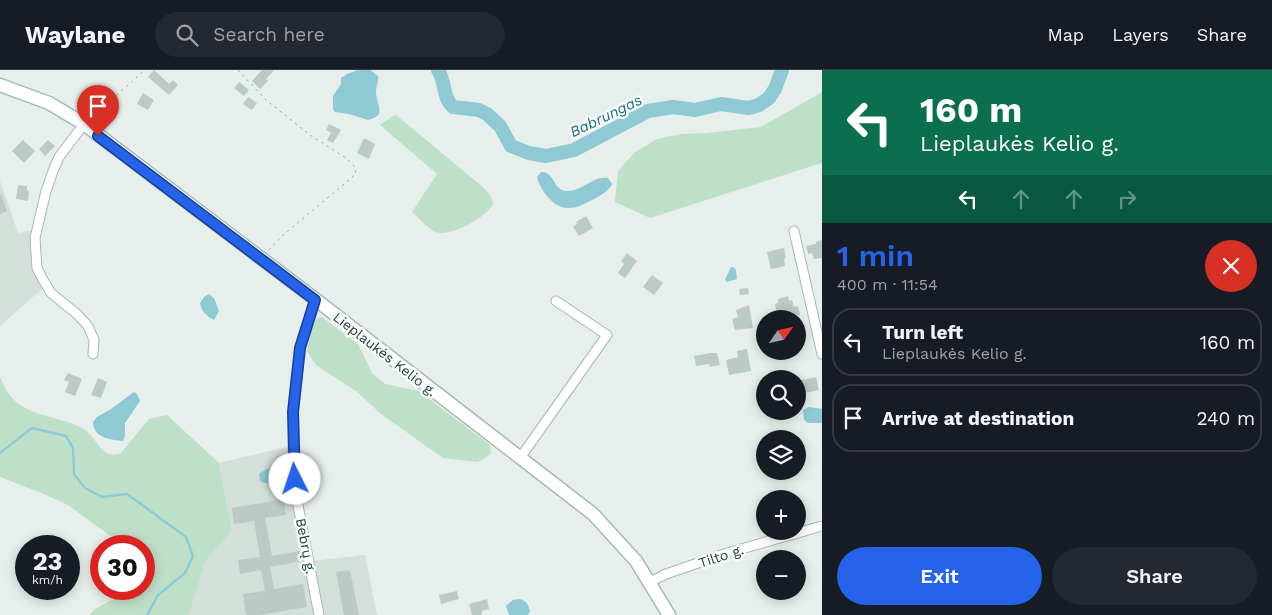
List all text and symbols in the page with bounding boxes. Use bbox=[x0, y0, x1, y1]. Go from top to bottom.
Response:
search box bbox=[155, 12, 505, 57]
text: Waylane bbox=[25, 21, 125, 49]
icon: search bbox=[173, 21, 201, 49]
text: Search here bbox=[213, 23, 325, 46]
text: Map bbox=[1047, 24, 1084, 45]
text: Layers bbox=[1112, 24, 1169, 45]
text: Share bbox=[1197, 24, 1247, 45]
pin bbox=[77, 85, 119, 136]
text: 160 m bbox=[920, 89, 1022, 131]
icon: left bbox=[837, 90, 902, 155]
water label: Babrungas bbox=[567, 91, 645, 141]
icon: arrive bbox=[84, 92, 112, 120]
text: Lieplaukės Kelio g. bbox=[920, 131, 1119, 156]
icon: left bbox=[954, 185, 982, 213]
icon: ahead bbox=[1007, 185, 1035, 213]
icon: ahead bbox=[1060, 185, 1088, 213]
icon: right bbox=[1113, 185, 1141, 213]
text: 1 min bbox=[837, 238, 914, 273]
button: close bbox=[1205, 240, 1257, 292]
text: 400 m · 11:54 bbox=[837, 275, 938, 294]
street label: Lieplaukės Kelio g. bbox=[330, 309, 440, 399]
north arrow bbox=[756, 310, 806, 360]
map controls bbox=[756, 310, 806, 600]
text: Turn left bbox=[882, 321, 963, 344]
icon: left bbox=[839, 328, 867, 356]
text: 160 m bbox=[1200, 331, 1255, 354]
text: Lieplaukės Kelio g. bbox=[882, 344, 1027, 363]
button: search bbox=[756, 370, 806, 420]
icon: arrive bbox=[839, 404, 867, 432]
text: Arrive at destination bbox=[882, 407, 1074, 430]
text: 240 m bbox=[1196, 407, 1255, 430]
button: layers bbox=[756, 430, 806, 480]
position arrow bbox=[268, 452, 320, 504]
button: + bbox=[756, 490, 806, 540]
street label: Bebrų g. bbox=[293, 517, 319, 575]
speed limit sign: 30 bbox=[90, 535, 155, 600]
street label: Tilto g. bbox=[697, 541, 745, 571]
text: 23 bbox=[33, 547, 62, 576]
button: Exit bbox=[837, 547, 1042, 605]
button: Share bbox=[1052, 547, 1257, 605]
button: − bbox=[756, 550, 806, 600]
text: km/h bbox=[32, 573, 63, 587]

